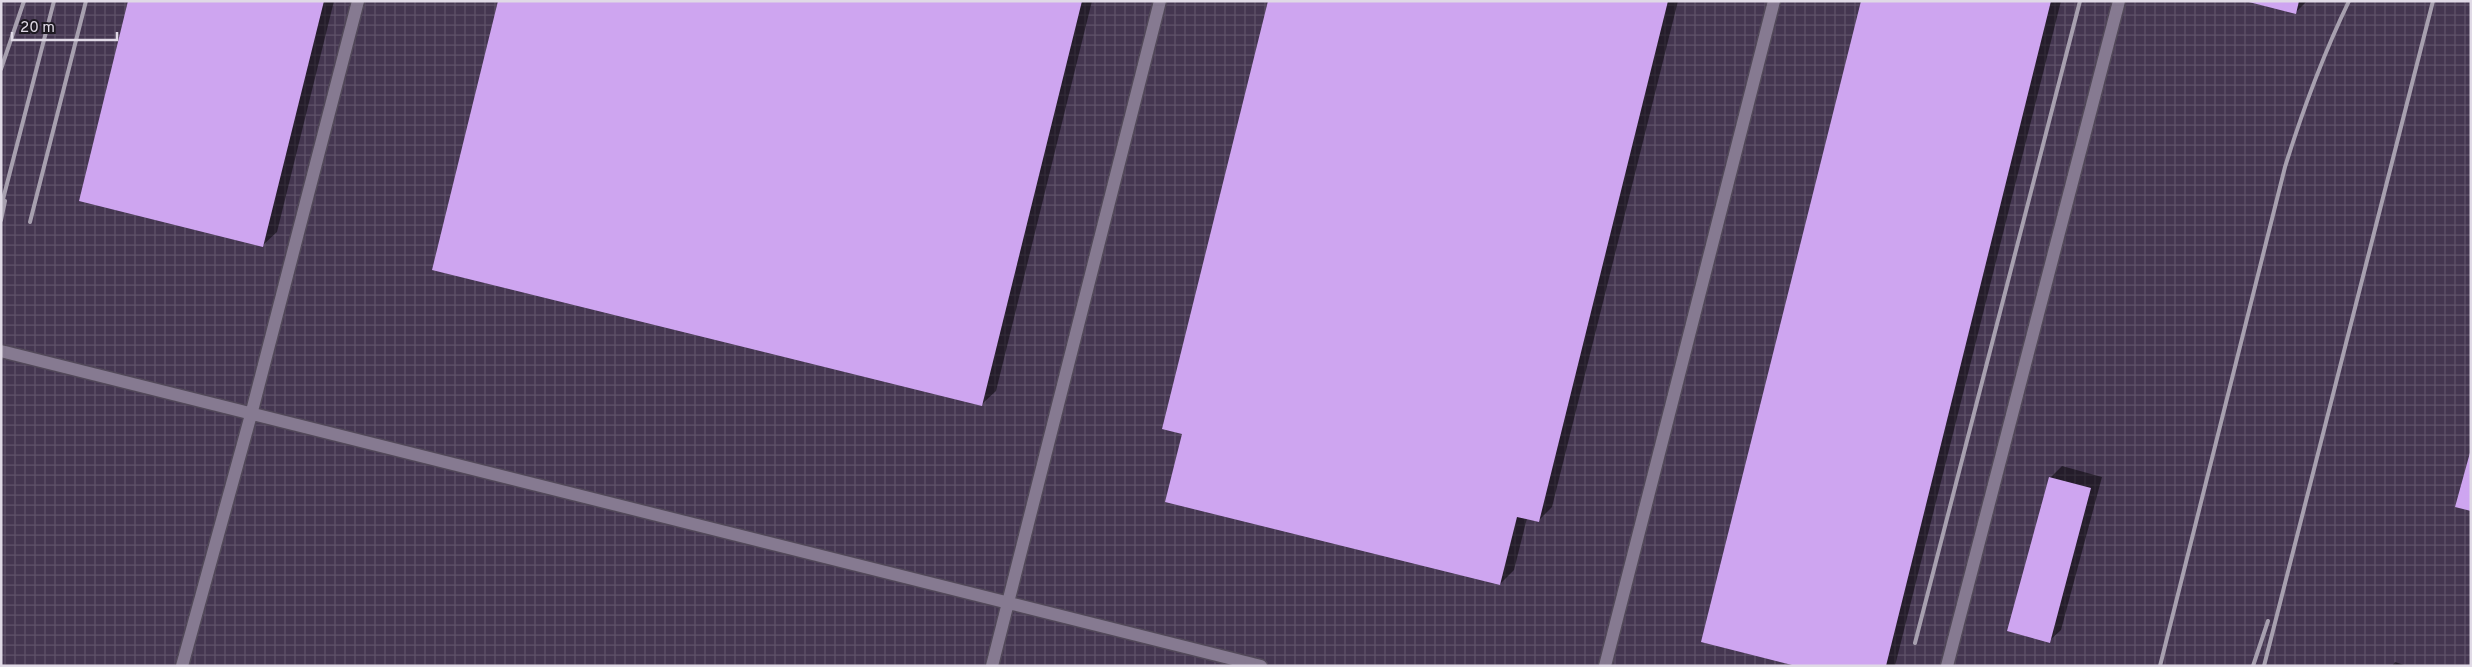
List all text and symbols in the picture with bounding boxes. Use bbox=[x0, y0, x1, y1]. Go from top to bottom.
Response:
scale bar bbox=[12, 10, 118, 42]
text: 20 m bbox=[20, 19, 55, 38]

